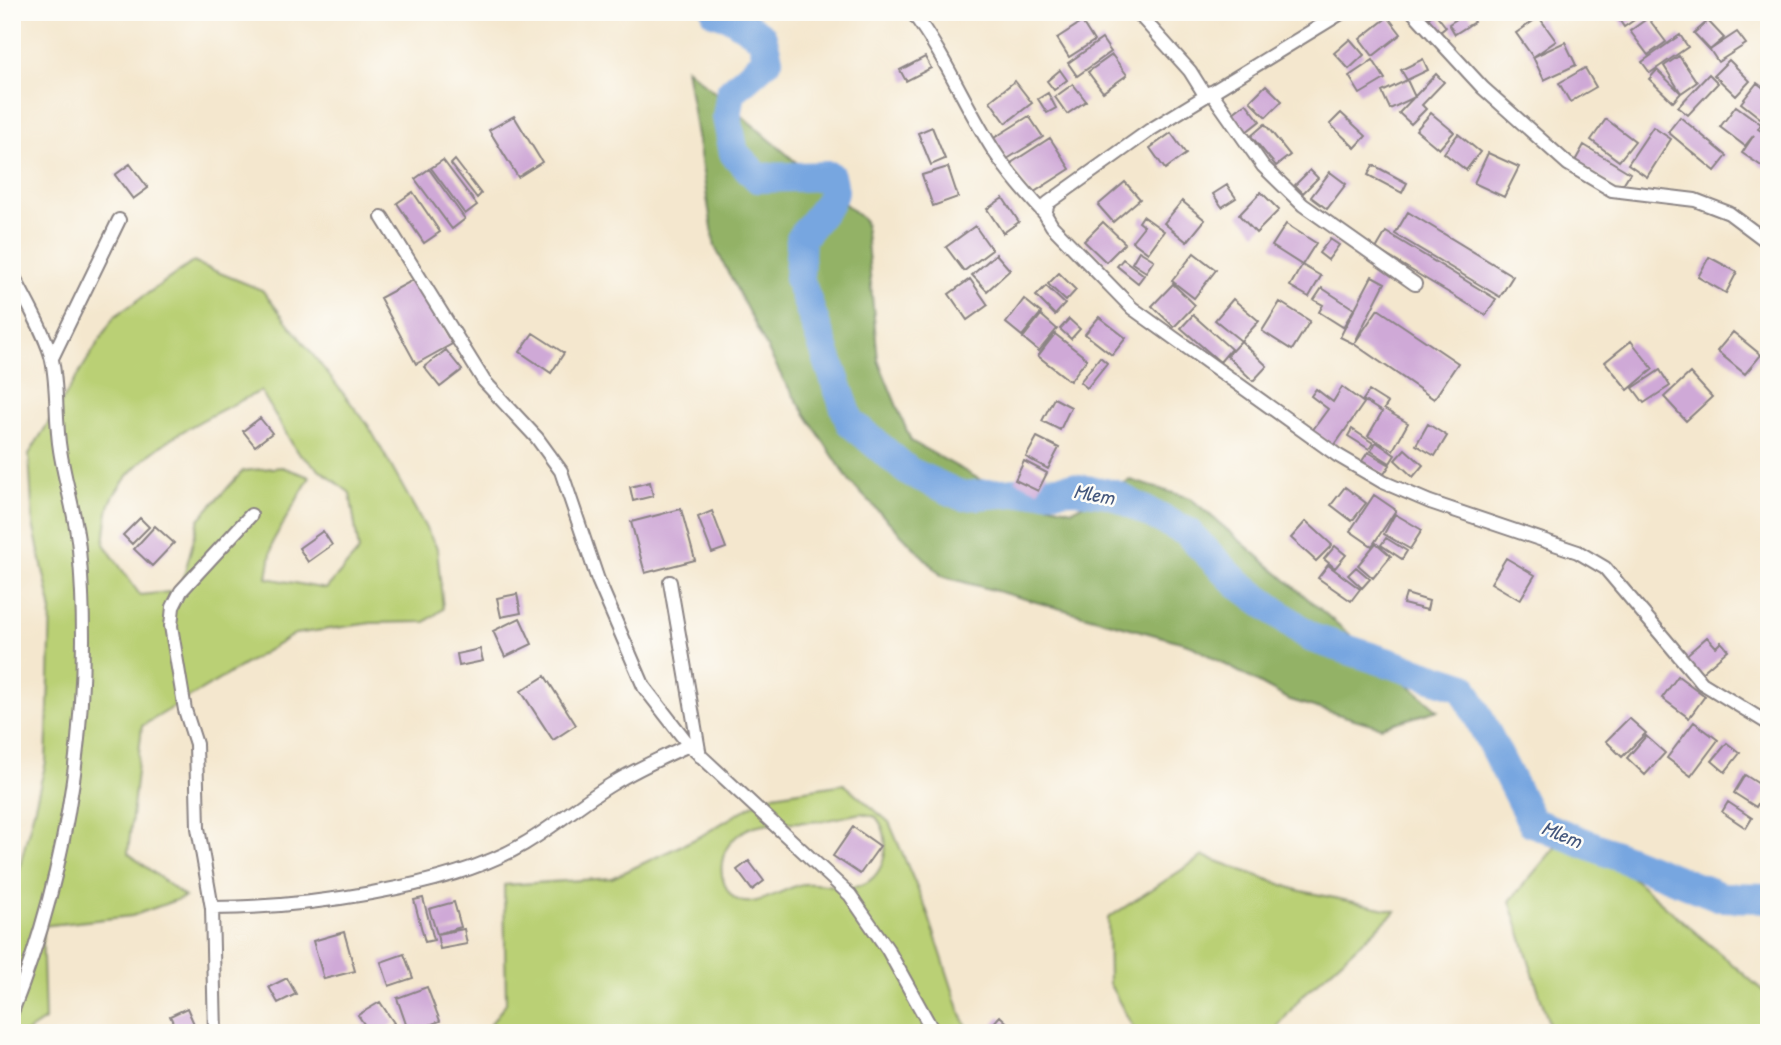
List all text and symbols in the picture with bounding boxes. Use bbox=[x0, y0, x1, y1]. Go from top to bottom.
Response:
water label: Mlem bbox=[1071, 476, 1117, 512]
water label: Mlem bbox=[1538, 813, 1587, 855]

